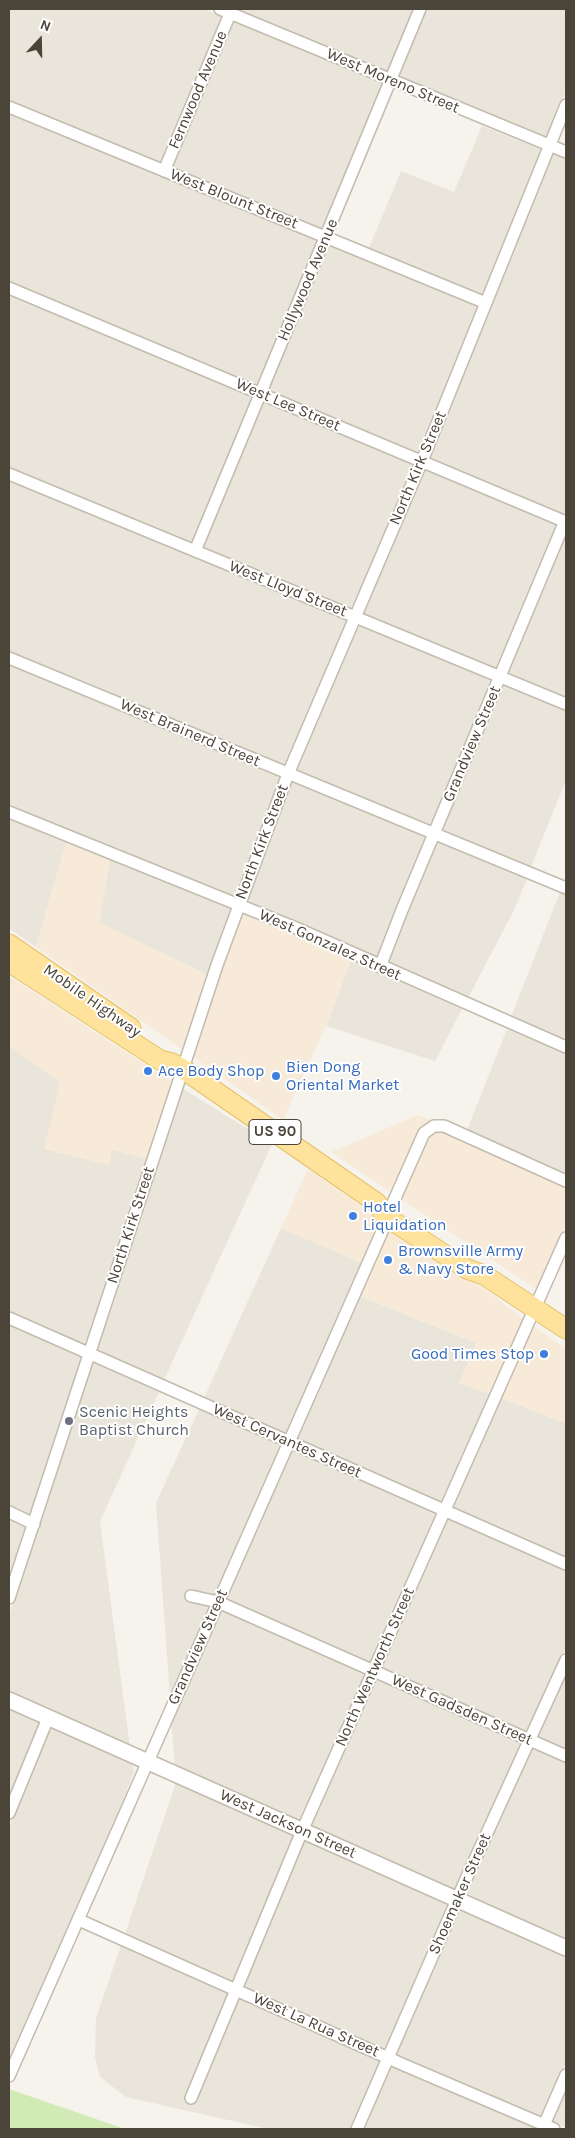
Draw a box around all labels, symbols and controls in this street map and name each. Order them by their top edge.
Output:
north arrow [15,15,65,65]
text: N [38,16,53,35]
street label: Fernwood Avenue [164,28,232,152]
street label: West Moreno Street [324,44,462,118]
street label: West Blount Street [167,165,301,233]
street label: Hollywood Avenue [274,216,342,344]
street label: West Lee Street [233,374,343,436]
street label: North Kirk Street [385,408,451,528]
street label: West Lloyd Street [226,557,350,621]
street label: Grandview Street [439,683,505,805]
street label: West Brainerd Street [117,695,263,771]
street label: North Kirk Street [231,782,293,902]
street label: West Gonzalez Street [256,905,404,985]
street label: Mobile Highway [39,960,145,1042]
place label: Bien Dong Oriental Market [286,1057,399,1095]
place label: Ace Body Shop [158,1061,264,1081]
marker: Ace Body Shop [142,1065,154,1077]
marker: Bien Dong Oriental Market [270,1070,282,1082]
road number: US 90 [249,1120,301,1144]
street label: North Kirk Street [103,1164,159,1286]
place label: Hotel Liquidation [363,1197,447,1235]
marker: Hotel Liquidation [347,1210,359,1222]
place label: Brownsville Army & Navy Store [398,1241,523,1279]
marker: Brownsville Army & Navy Store [382,1254,394,1266]
place label: Good Times Stop [411,1344,534,1364]
marker: Good Times Stop [538,1348,550,1360]
street label: West Cervantes Street [210,1400,364,1482]
place label: Scenic Heights Baptist Church [79,1402,189,1440]
marker: Scenic Heights Baptist Church [63,1415,75,1427]
street label: North Wentworth Street [331,1584,419,1750]
street label: Grandview Street [164,1586,232,1708]
street label: West Gadsden Street [389,1670,535,1750]
street label: West Jackson Street [217,1785,359,1863]
street label: Shoemaker Street [425,1830,495,1958]
street label: West La Rua Street [250,1989,382,2061]

